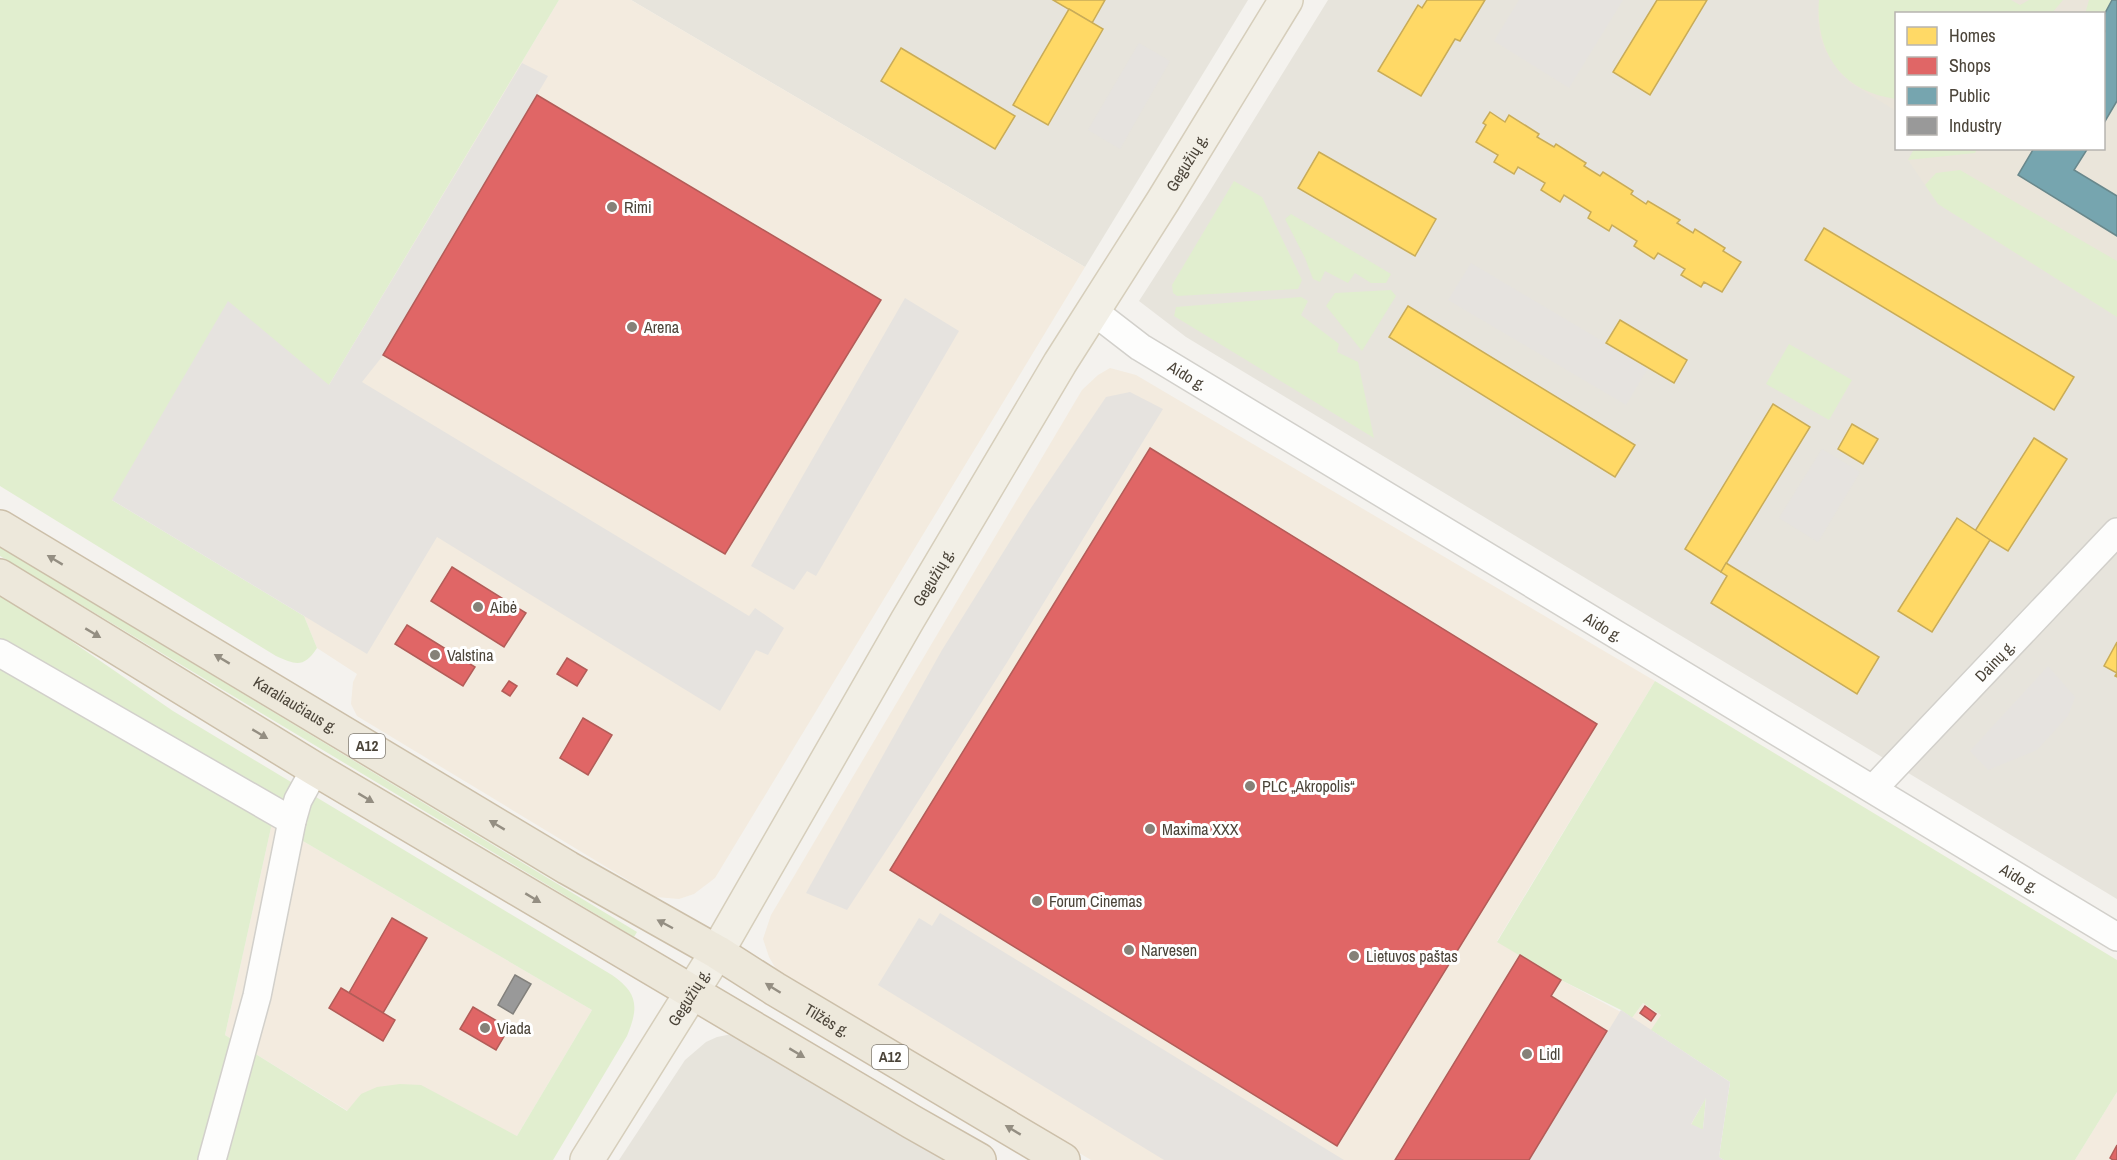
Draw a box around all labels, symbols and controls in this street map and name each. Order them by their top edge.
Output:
legend [1895,12,2105,150]
text: Homes [1949,23,1996,48]
text: Shops [1949,53,1991,78]
text: Public [1949,83,1990,108]
text: Industry [1949,113,2002,138]
street label: Gegužių g. [1160,129,1213,196]
place label: Rimi [624,196,652,218]
marker: Rimi [605,200,619,214]
place label: Arena [643,316,680,338]
marker: Arena [625,320,639,334]
street label: Aido g. [1163,355,1211,396]
street label: Gegužių g. [907,544,959,610]
one-way arrow [47,554,63,565]
place label: Aibė [489,596,517,618]
marker: Aibė [471,600,485,614]
street label: Aido g. [1579,606,1627,647]
one-way arrow [85,627,101,638]
street label: Dainų g. [1970,635,2020,686]
place label: Valstina [447,644,494,666]
marker: Valstina [428,648,442,662]
one-way arrow [214,654,230,665]
street label: Karaliaučiaus g. [249,671,342,738]
one-way arrow [252,729,268,740]
road number: A12 [349,734,385,758]
place label: PLC „Akropolis“ [1262,775,1355,797]
marker: PLC „Akropolis“ [1243,779,1257,793]
one-way arrow [358,793,374,804]
place label: Maxima XXX [1162,818,1239,840]
one-way arrow [488,820,505,830]
marker: Maxima XXX [1143,822,1157,836]
street label: Aido g. [1995,857,2043,898]
place label: Forum Cinemas [1049,890,1142,912]
one-way arrow [525,893,542,903]
marker: Forum Cinemas [1030,894,1044,908]
one-way arrow [657,919,674,929]
place label: Narvesen [1141,939,1197,961]
marker: Narvesen [1122,943,1136,957]
place label: Lietuvos paštas [1366,945,1458,967]
marker: Lietuvos paštas [1347,949,1361,963]
street label: Gegužių g. [662,964,715,1030]
one-way arrow [765,982,781,993]
street label: Tilžės g. [800,998,854,1042]
place label: Viada [497,1017,532,1039]
marker: Viada [478,1021,492,1035]
place label: Lidl [1539,1043,1560,1065]
road number: A12 [872,1045,908,1069]
one-way arrow [789,1047,805,1058]
marker: Lidl [1520,1047,1534,1061]
one-way arrow [1005,1125,1021,1136]

